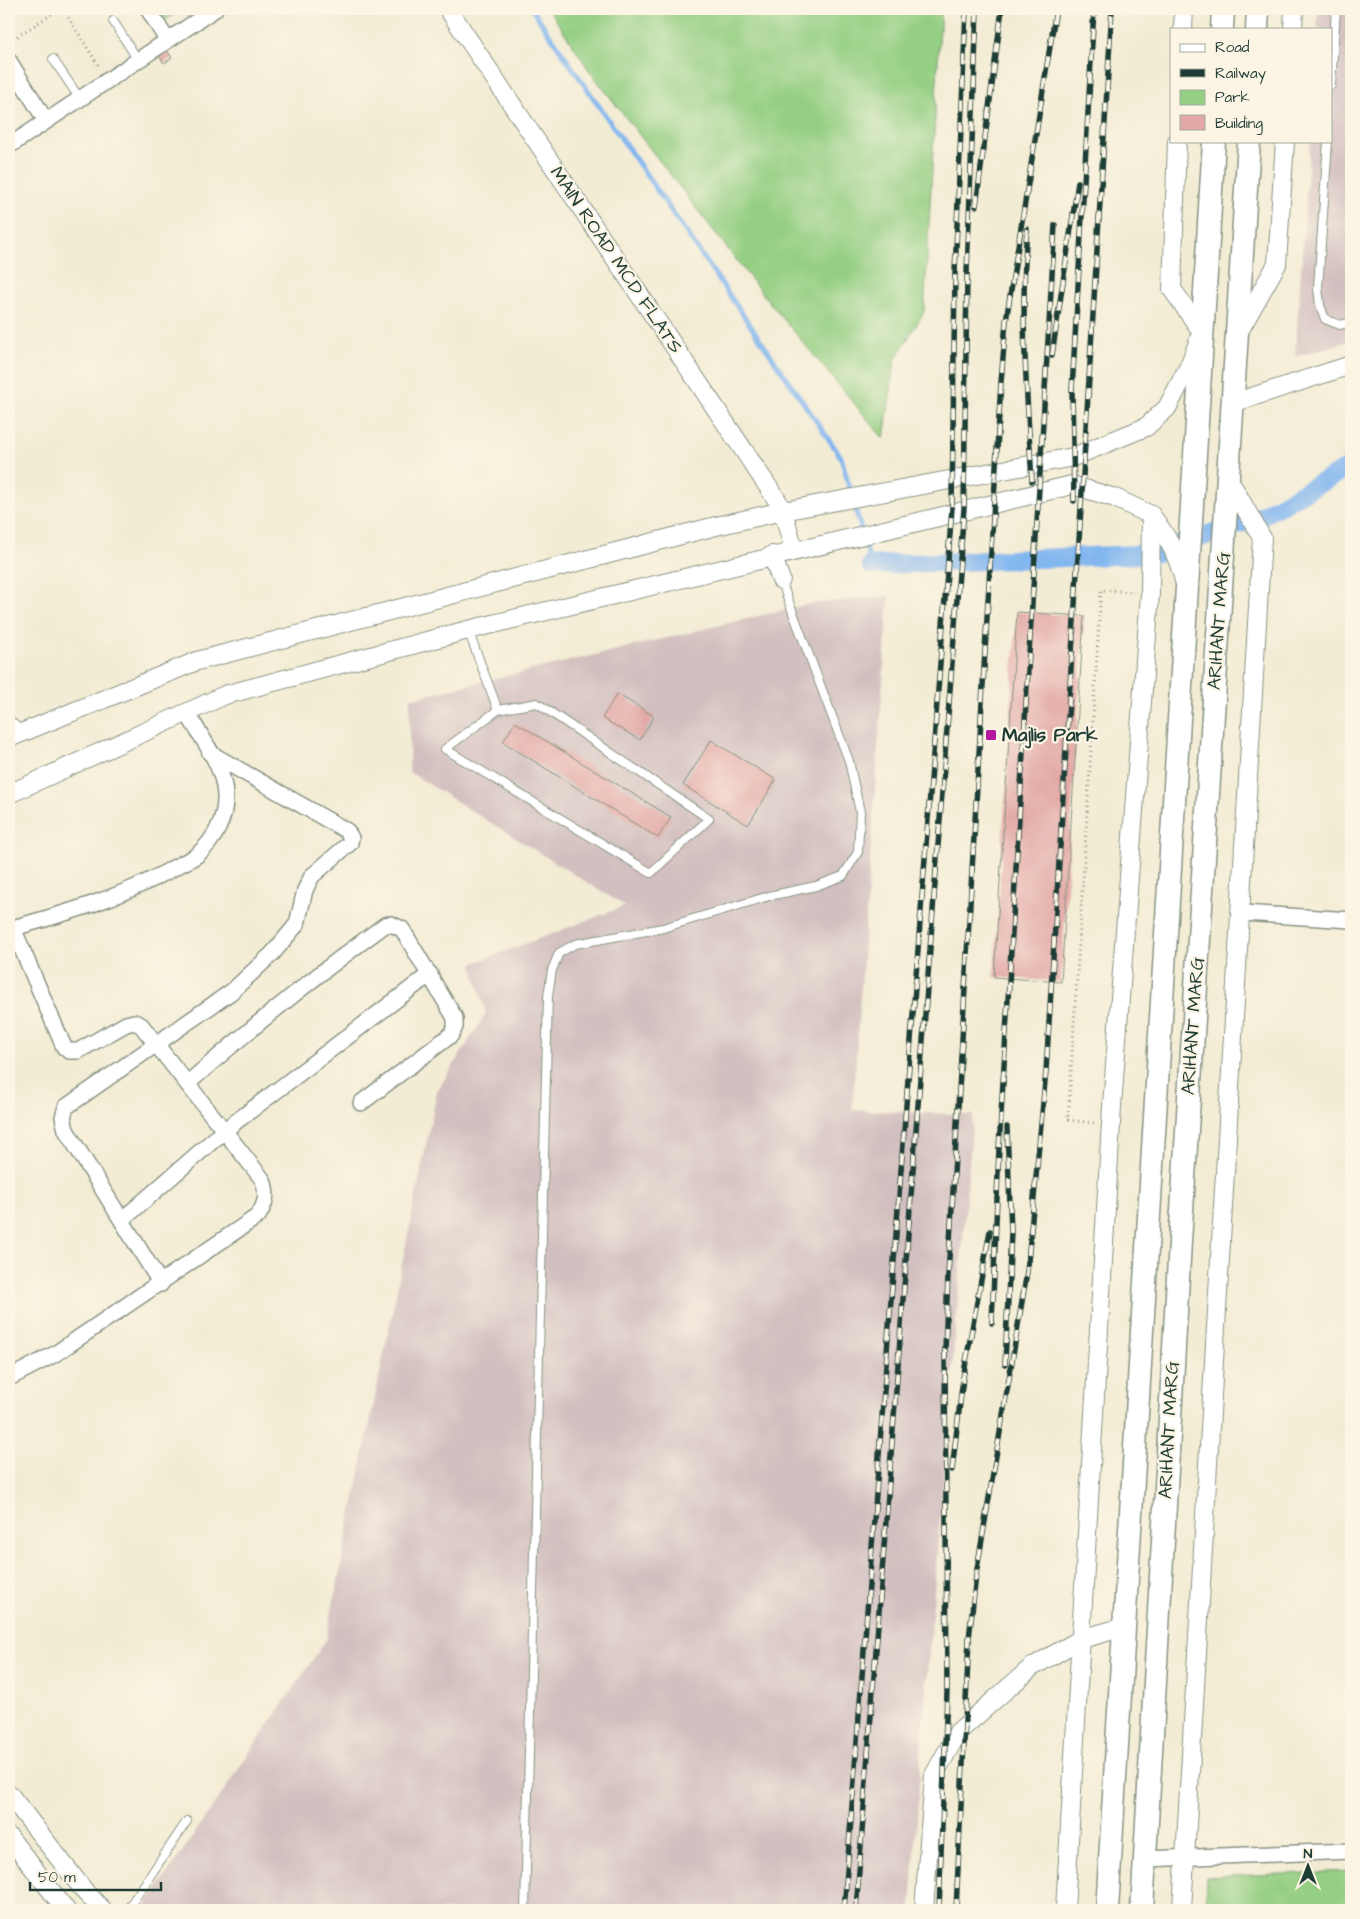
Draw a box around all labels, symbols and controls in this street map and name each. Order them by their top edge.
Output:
legend [1170,28,1332,142]
text: Road [1215,37,1250,58]
text: Railway [1215,63,1266,85]
text: Park [1215,87,1250,108]
text: Building [1215,113,1263,135]
street label: MAIN ROAD MCD FLATS [543,161,689,359]
street label: ARIHANT MARG [1201,551,1237,691]
place label: Majlis Park [1002,722,1098,749]
marker: Majlis Park [984,728,998,742]
street label: ARIHANT MARG [1175,956,1211,1096]
street label: ARIHANT MARG [1152,1360,1186,1500]
north arrow [1282,1842,1332,1892]
text: N [1304,1844,1313,1864]
scale bar [30,1859,161,1891]
text: 50 m [38,1867,76,1888]

